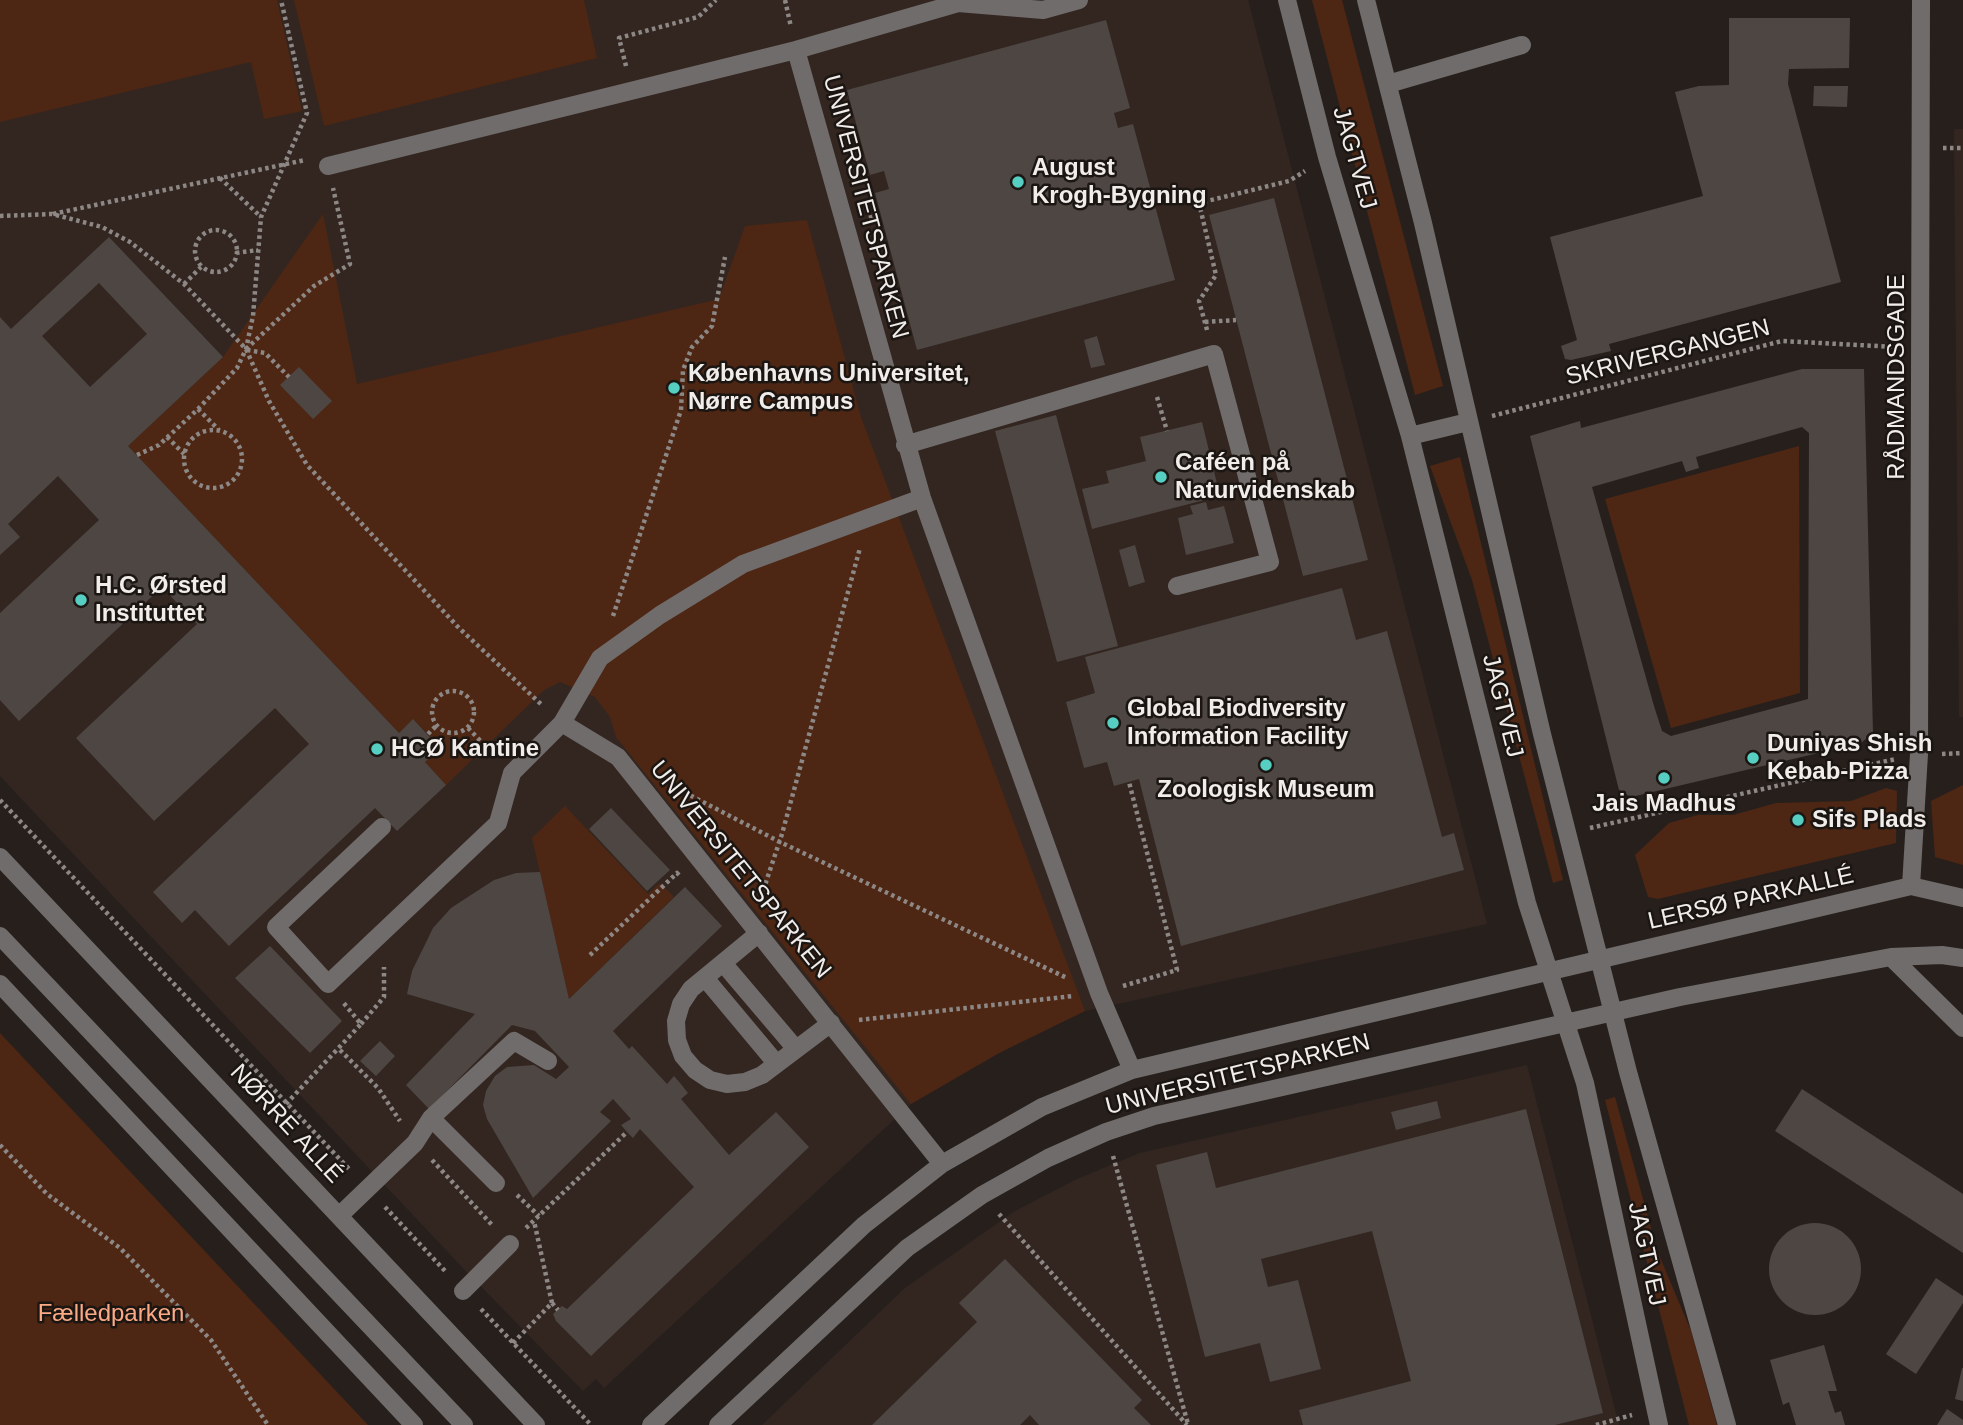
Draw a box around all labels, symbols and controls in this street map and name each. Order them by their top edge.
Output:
street label: UNIVERSITETSPARKEN [816,72,914,342]
street label: JAGTVEJ [1326,103,1382,213]
place label: August Krogh-Bygning [1032,154,1207,210]
marker: August Krogh-Bygning [1010,174,1026,190]
street label: RÅDMANDSGADE [1883,274,1911,480]
street label: SKRIVERGANGEN [1563,314,1773,392]
place label: Københavns Universitet, Nørre Campus [688,360,969,416]
marker: Københavns Universitet, Nørre Campus [666,380,682,396]
place label: Caféen på Naturvidenskab [1175,449,1355,505]
marker: Caféen på Naturvidenskab [1153,469,1169,485]
place label: H.C. Ørsted Instituttet [95,572,227,628]
marker: H.C. Ørsted Instituttet [73,592,89,608]
street label: JAGTVEJ [1475,651,1529,761]
place label: Global Biodiversity Information Facility [1127,695,1348,751]
marker: Global Biodiversity Information Facility [1105,715,1121,731]
place label: Duniyas Shish Kebab-Pizza [1767,730,1932,786]
place label: HCØ Kantine [391,735,539,763]
marker: HCØ Kantine [369,741,385,757]
marker: Duniyas Shish Kebab-Pizza [1745,750,1761,766]
street label: UNIVERSITETSPARKEN [643,755,837,985]
marker: Zoologisk Museum [1258,757,1274,773]
marker: Jais Madhus [1656,770,1672,786]
place label: Zoologisk Museum [1157,776,1375,804]
place label: Jais Madhus [1592,790,1736,818]
place label: Sifs Plads [1812,806,1927,834]
marker: Sifs Plads [1790,812,1806,828]
street label: LERSØ PARKALLÉ [1645,861,1857,937]
street label: UNIVERSITETSPARKEN [1103,1028,1373,1122]
street label: NØRRE ALLÉ [224,1059,348,1189]
street label: JAGTVEJ [1621,1199,1671,1309]
park label: Fælledparken [38,1300,184,1328]

